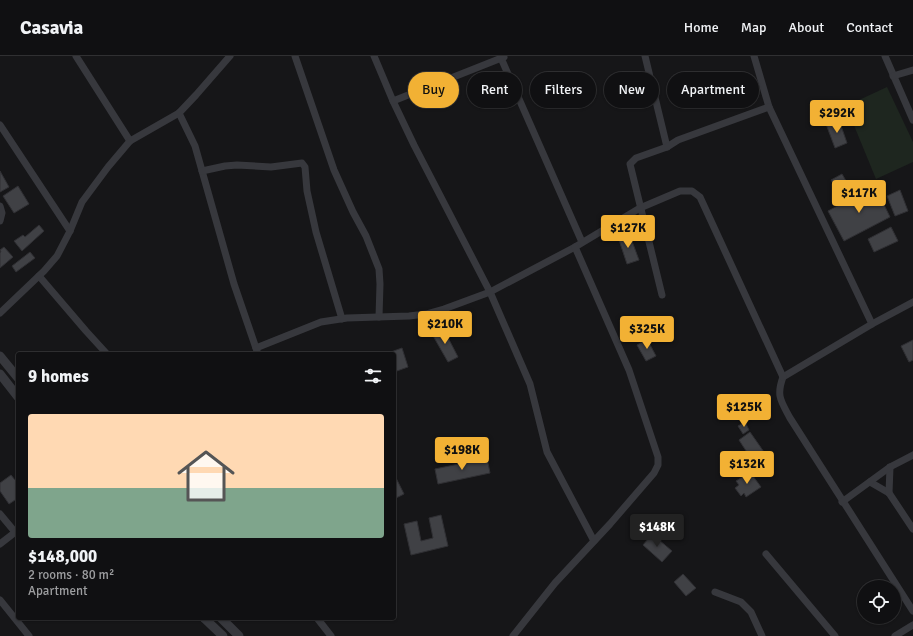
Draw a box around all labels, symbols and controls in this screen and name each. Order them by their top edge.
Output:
text: Casavia [20,16,83,40]
text: Home [684,19,719,36]
text: Map [741,19,766,36]
text: About [788,19,824,36]
text: Contact [846,19,893,36]
chip: Buy [408,72,459,108]
chip: Rent [467,72,522,108]
chip: Filters [530,72,596,108]
chip: New [604,72,659,108]
chip: Apartment [667,72,759,108]
pin: $292K [809,100,865,134]
text: $292K [819,105,855,121]
pin: $117K [831,180,887,214]
text: $117K [841,185,877,201]
pin: $127K [600,215,656,249]
text: $127K [610,220,646,236]
pin: $210K [417,311,473,345]
text: $210K [427,316,463,332]
pin: $325K [619,316,675,350]
text: $325K [629,321,665,337]
icon: filters [362,365,384,387]
text: 9 homes [28,366,89,387]
pin: $125K [716,394,772,428]
text: $125K [726,399,762,415]
pin: $198K [434,437,490,471]
icon: home [170,440,242,512]
text: $198K [444,442,480,458]
pin: $132K [719,451,775,485]
text: $132K [729,456,765,472]
pin: $148K [629,514,685,548]
text: $148K [639,519,675,535]
text: $148,000 [28,546,97,567]
text: 2 rooms · 80 m² [28,567,114,583]
map controls [857,580,901,624]
button: locate [857,580,901,624]
text: Apartment [28,583,88,599]

